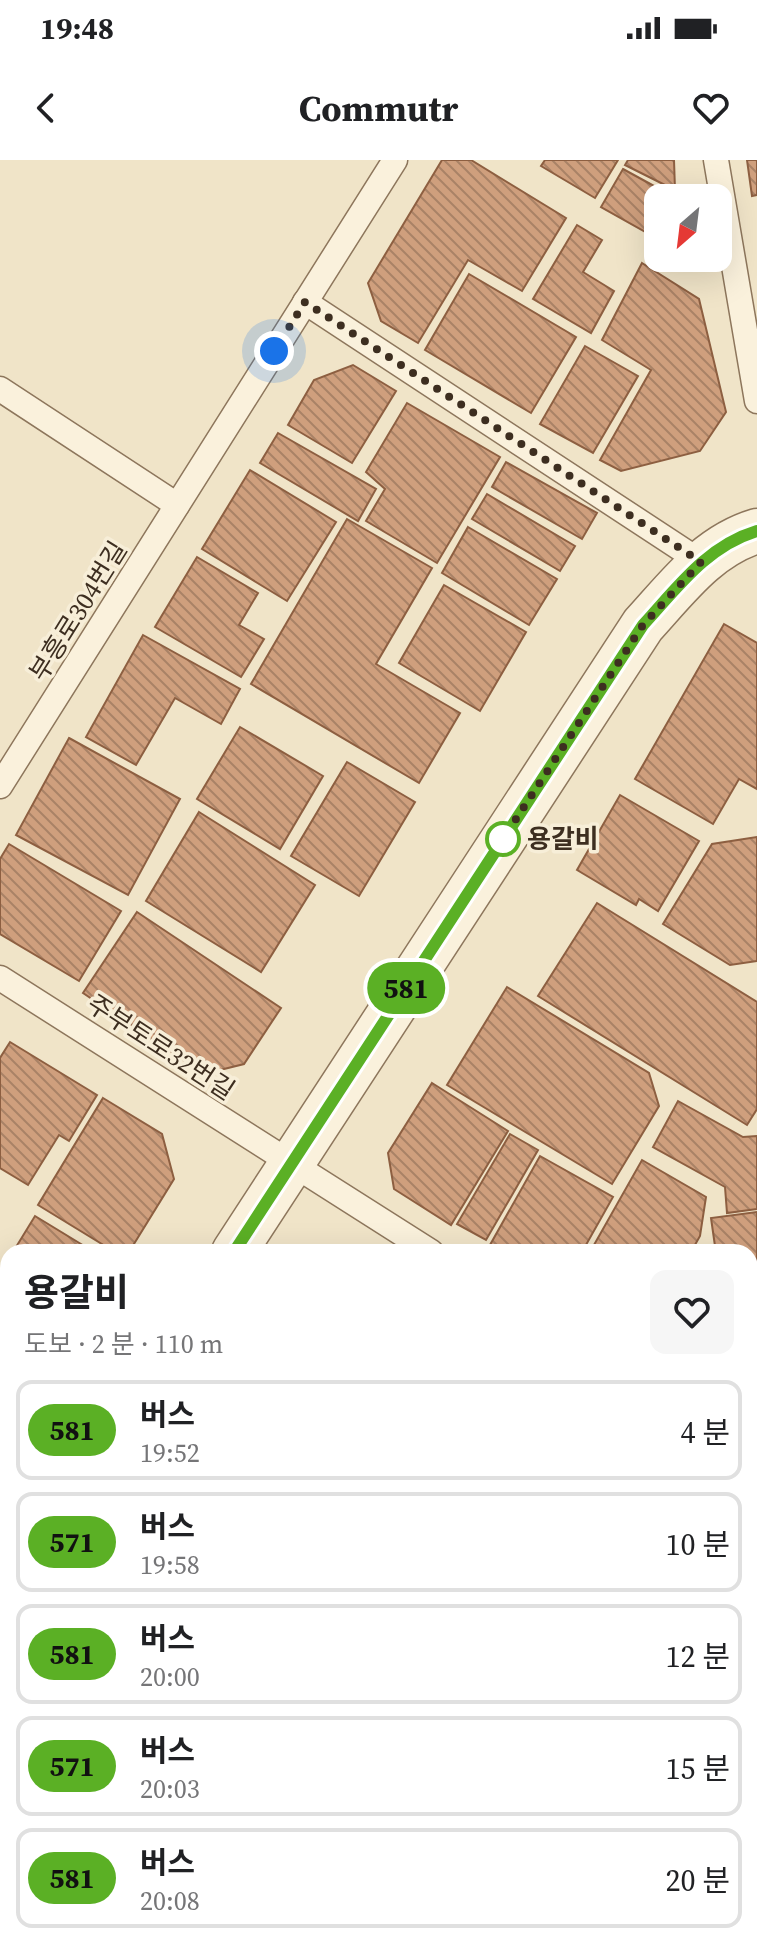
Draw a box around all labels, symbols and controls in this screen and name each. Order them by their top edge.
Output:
text: 19:48 [40,8,114,49]
text: Commutr [299,84,458,133]
icon: back [24,86,68,130]
icon: heart [689,86,733,130]
north arrow [644,184,732,272]
map controls [644,184,732,272]
your location [254,331,294,371]
street label: 부흥로304번길 [21,534,135,688]
place label: 용갈비 [527,821,599,857]
marker: 용갈비 [486,822,520,856]
line badge: 581 [360,962,452,1014]
text: 581 [383,969,429,1007]
street label: 주부토로32번길 [80,986,242,1108]
text: 용갈비 [24,1267,129,1319]
button: heart [650,1270,734,1354]
text: 도보 · 2 분 · 110 m [24,1326,223,1362]
text: 버스 [140,1394,195,1435]
text: 581 [49,1411,95,1449]
text: 4 분 [680,1412,730,1453]
text: 19:52 [140,1435,200,1471]
text: 버스 [140,1506,195,1547]
text: 571 [49,1523,95,1561]
text: 10 분 [665,1524,730,1565]
text: 19:58 [140,1547,200,1583]
text: 버스 [140,1618,195,1659]
text: 581 [49,1635,95,1673]
text: 12 분 [665,1636,730,1677]
text: 20:00 [140,1659,200,1695]
text: 버스 [140,1730,195,1771]
text: 571 [49,1747,95,1785]
text: 15 분 [665,1748,730,1789]
text: 20:03 [140,1771,200,1807]
text: 버스 [140,1842,195,1883]
text: 581 [49,1859,95,1897]
text: 20 분 [665,1860,730,1901]
text: 20:08 [140,1883,200,1919]

